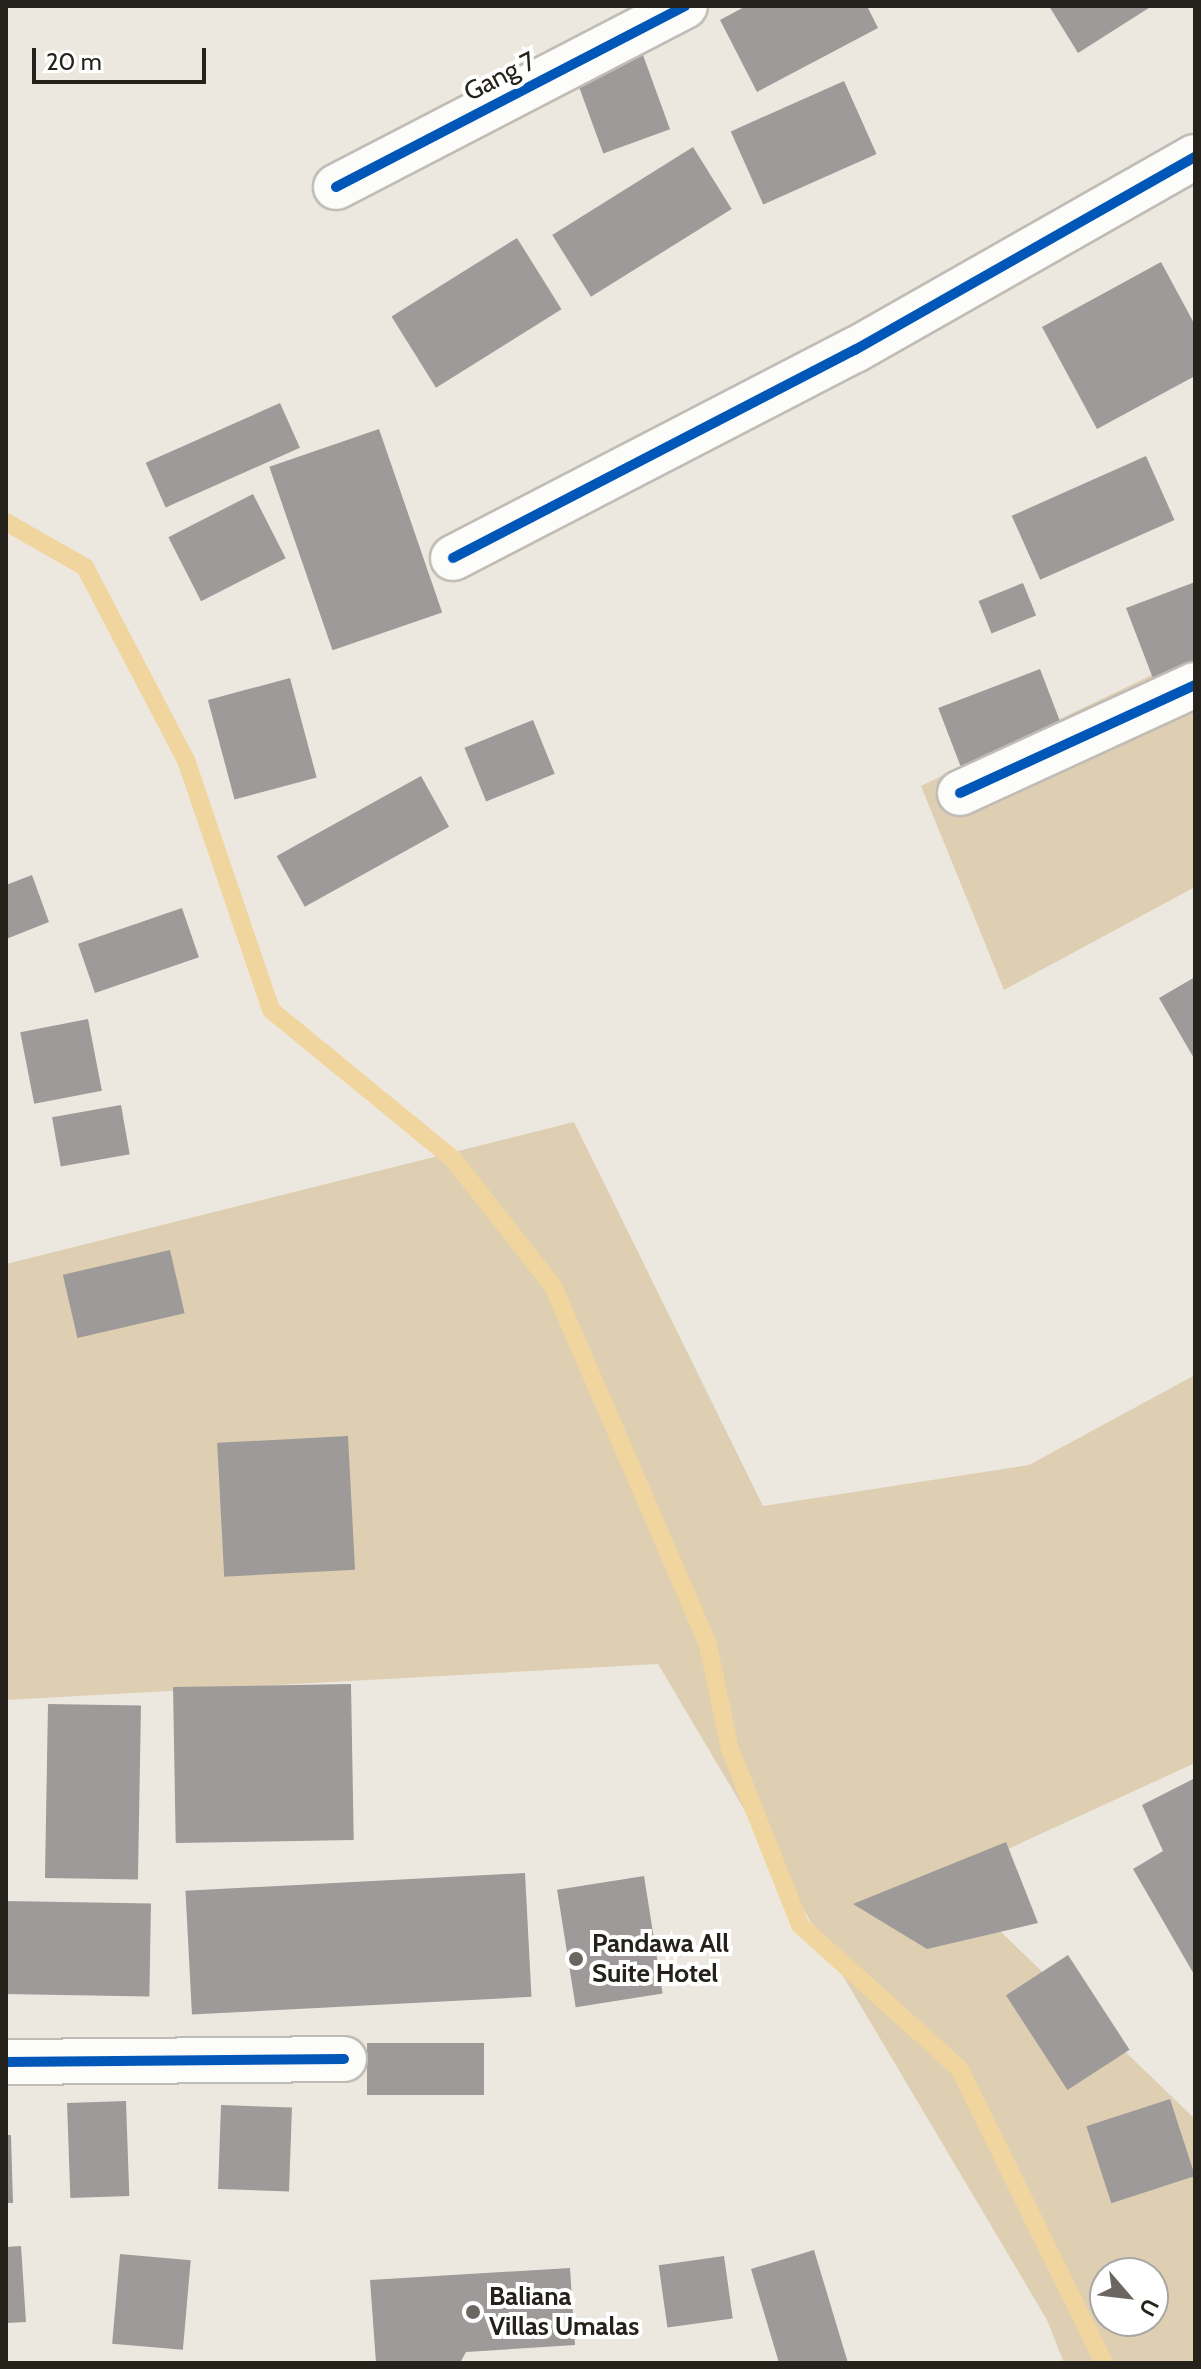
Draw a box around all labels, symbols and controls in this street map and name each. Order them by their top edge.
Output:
scale bar [36,32,210,82]
street label: Gang 7 [459,46,541,108]
text: 20 m [46,47,102,76]
place label: Pandawa All Suite Hotel [592,1928,729,1990]
marker: Pandawa All Suite Hotel [567,1950,585,1968]
north arrow [1089,2257,1169,2337]
place label: Baliana Villas Umalas [489,2281,639,2342]
text: U [1133,2294,1164,2321]
marker: Baliana Villas Umalas [464,2303,482,2321]

